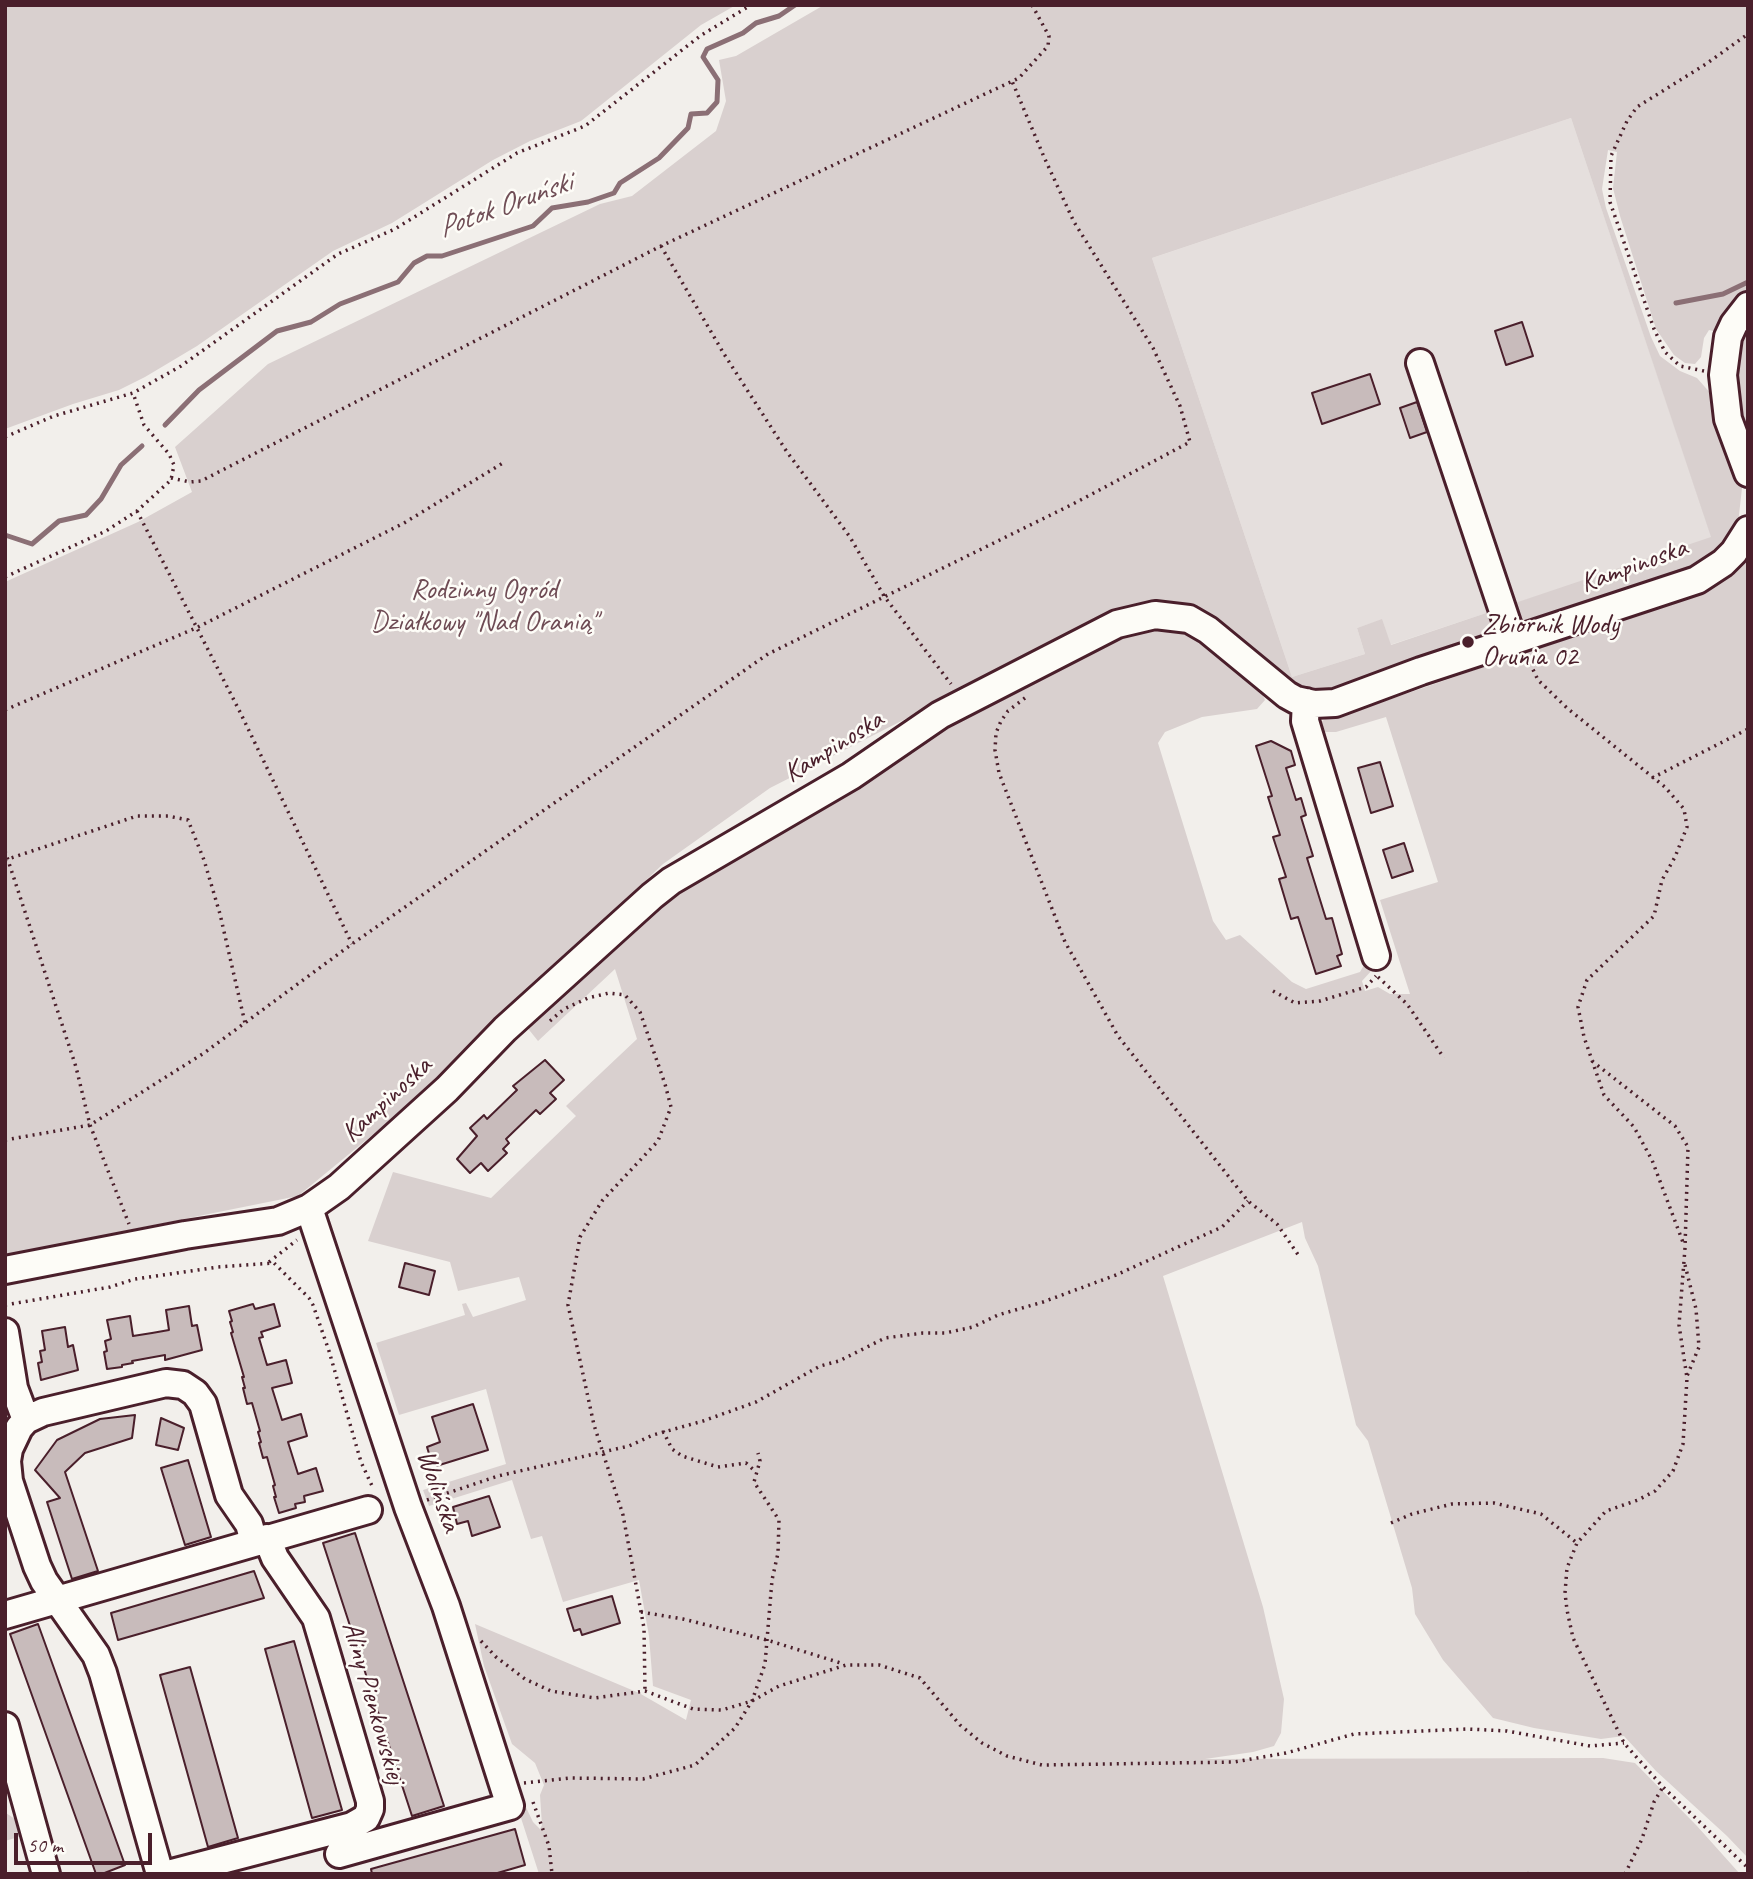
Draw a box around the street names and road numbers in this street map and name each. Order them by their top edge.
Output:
street label: Kampinoska [1576,531,1692,601]
street label: Kampinoska [778,703,890,791]
street label: Kampinoska [335,1050,439,1150]
street label: Wolińska [408,1446,468,1536]
street label: Aliny Pienkowskiej [334,1618,412,1788]

